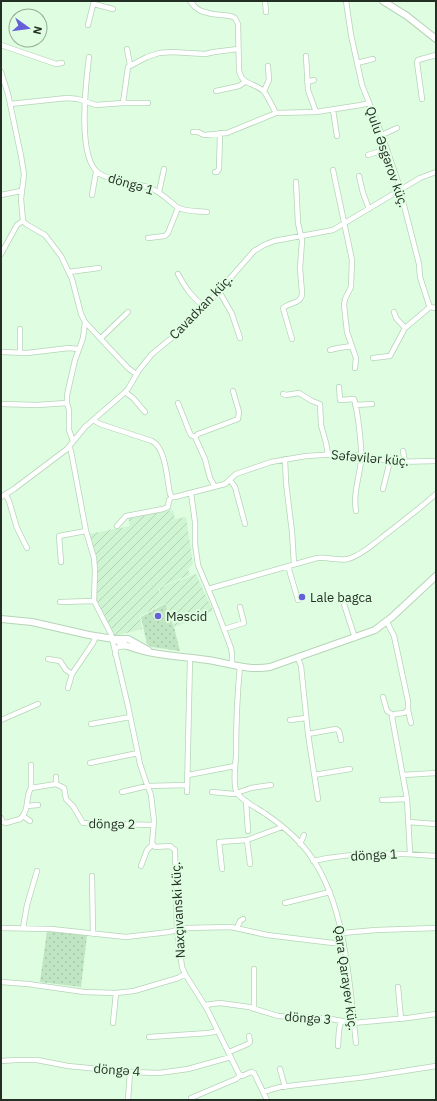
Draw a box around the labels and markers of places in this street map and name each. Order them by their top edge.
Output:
place label: Lale bagca [310,589,372,606]
marker: Lale bagca [297,592,307,602]
place label: Məscid [166,608,207,625]
marker: Məscid [153,611,163,621]

